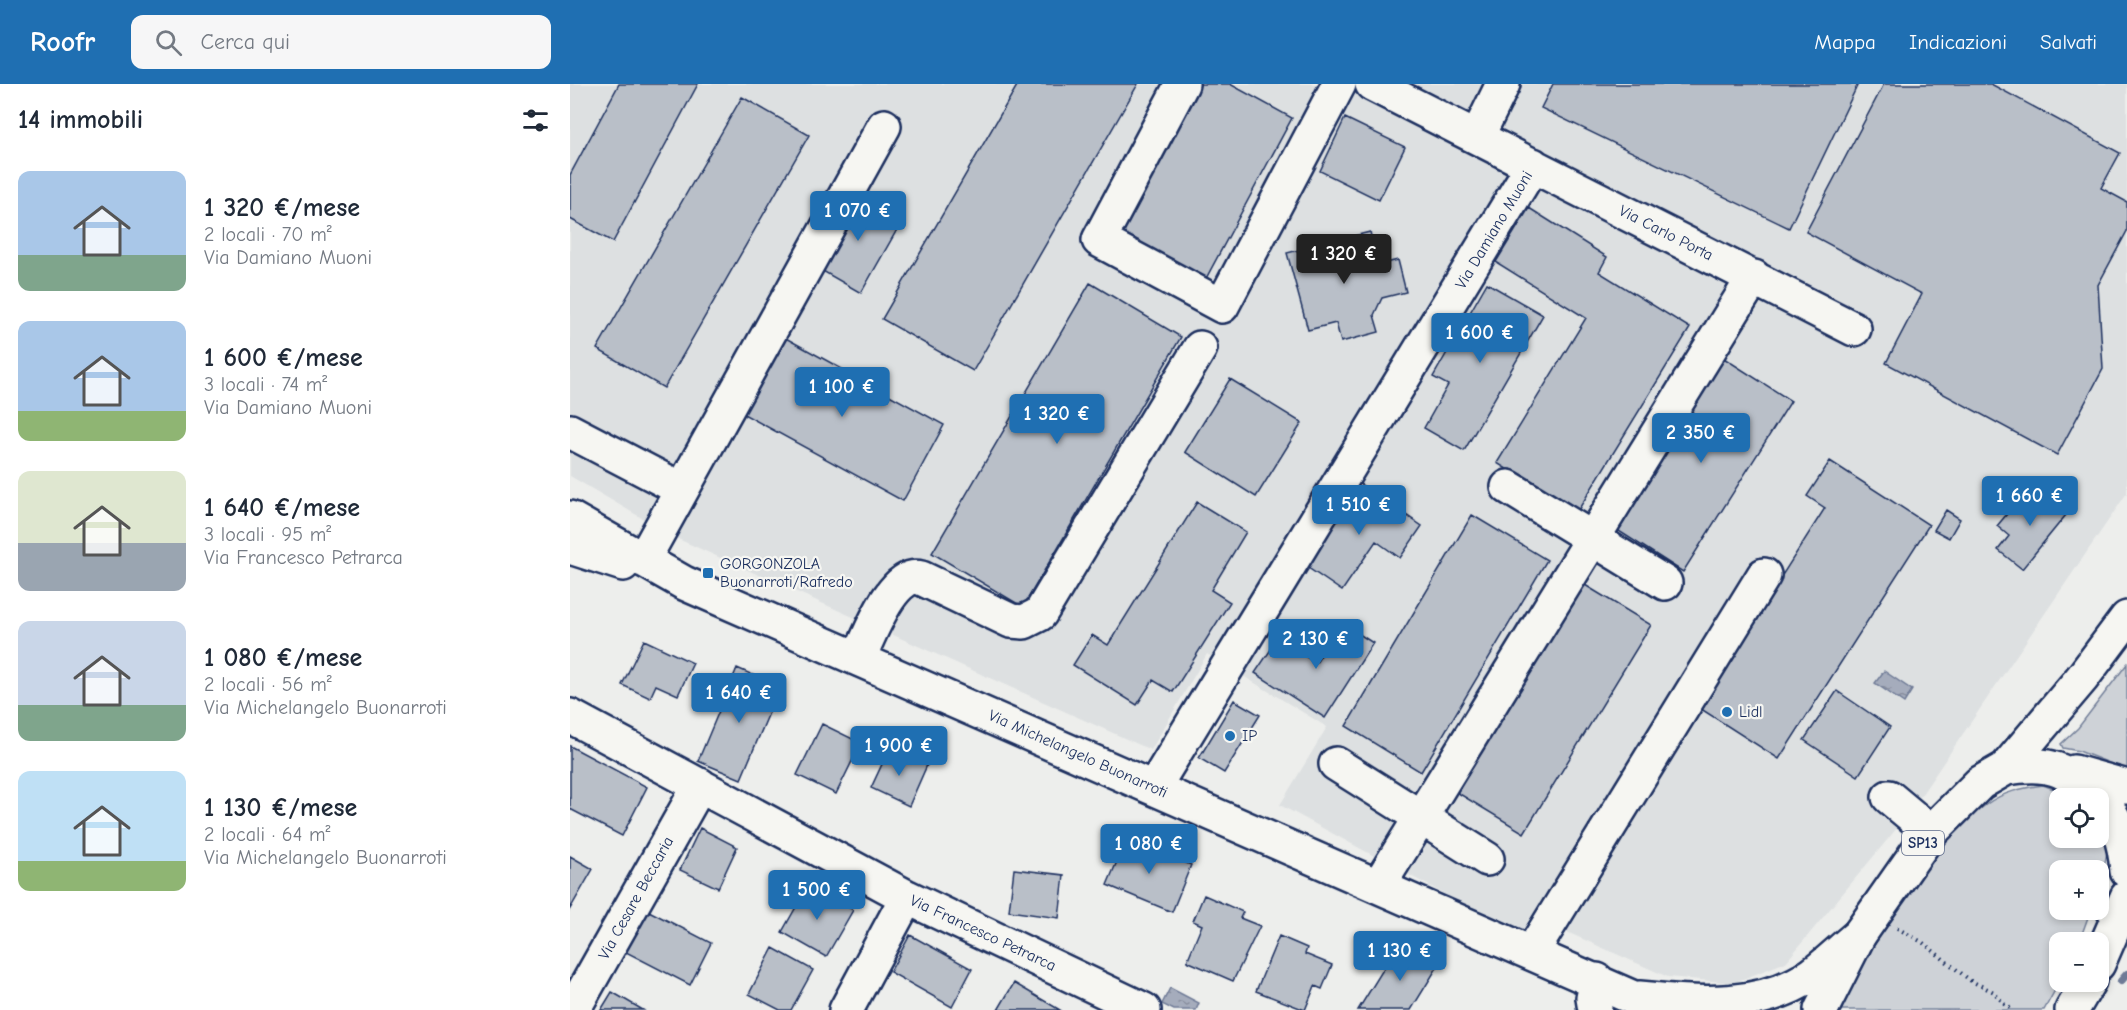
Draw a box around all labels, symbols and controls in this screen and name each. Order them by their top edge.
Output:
search box [131,15,551,69]
text: Roofr [30,26,95,58]
icon: search [152,26,185,59]
text: Cerca qui [200,29,290,55]
text: Mappa [1814,30,1876,54]
text: Indicazioni [1909,30,2007,54]
text: Salvati [2040,30,2097,54]
icon: filters [519,104,552,137]
text: 14 immobili [18,105,143,135]
street label: Via Damiano Muoni [1452,168,1536,292]
pin: 1 070 € [803,191,913,242]
text: 1 320 €/mese [204,193,360,223]
icon: home [66,195,138,267]
text: 1 070 € [824,199,892,222]
street label: Via Carlo Porta [1616,202,1716,264]
text: 2 locali · 70 m² [204,223,332,246]
pin: 1 320 € [1289,234,1399,285]
text: 1 320 € [1310,242,1378,265]
text: Via Damiano Muoni [204,246,372,269]
pin: 1 600 € [1425,313,1535,364]
text: 1 600 € [1445,321,1515,344]
text: 1 600 €/mese [204,343,363,373]
icon: home [66,345,138,417]
pin: 1 100 € [787,367,897,418]
text: 3 locali · 74 m² [204,373,327,396]
text: 1 100 € [809,375,875,398]
pin: 1 320 € [1002,394,1112,445]
text: Via Damiano Muoni [204,396,372,419]
text: 1 320 € [1023,402,1091,425]
pin: 2 350 € [1646,413,1756,464]
text: 2 350 € [1666,421,1736,444]
pin: 1 660 € [1975,476,2085,527]
text: 1 660 € [1996,484,2064,507]
pin: 1 510 € [1304,485,1414,536]
text: 1 640 €/mese [204,493,360,523]
text: 1 510 € [1326,493,1392,516]
icon: home [66,495,138,567]
text: 3 locali · 95 m² [204,523,331,546]
text: Via Francesco Petrarca [204,546,403,569]
place label: GORGONZOLA Buonarroti/Rafredo [720,555,853,591]
marker: GORGONZOLA Buonarroti/Rafredo [701,566,715,580]
pin: 2 130 € [1261,619,1371,670]
text: 2 130 € [1282,627,1350,650]
text: 1 080 €/mese [204,643,362,673]
icon: home [66,645,138,717]
text: 2 locali · 56 m² [204,673,332,696]
pin: 1 640 € [684,673,794,724]
text: 1 640 € [705,681,773,704]
text: Via Michelangelo Buonarroti [204,696,447,719]
place label: Lidl [1739,703,1763,721]
marker: Lidl [1720,705,1734,719]
street label: Via Michelangelo Buonarroti [986,706,1170,802]
pin: 1 900 € [844,726,954,777]
place label: IP [1242,727,1257,745]
marker: IP [1223,729,1237,743]
text: 1 900 € [864,734,934,757]
map controls [2049,788,2109,992]
button: locate [2049,788,2109,848]
text: 1 130 €/mese [204,793,357,823]
icon: home [66,795,138,867]
text: 2 locali · 64 m² [204,823,331,846]
pin: 1 080 € [1094,824,1204,875]
road number: SP13 [1902,831,1944,855]
text: 1 080 € [1115,832,1184,855]
street label: Via Cesare Beccaria [595,833,677,963]
text: Via Michelangelo Buonarroti [204,846,447,869]
button: + [2049,860,2109,920]
pin: 1 500 € [762,870,872,921]
text: 1 500 € [782,878,852,901]
street label: Via Francesco Petrarca [907,891,1059,975]
pin: 1 130 € [1345,931,1455,982]
button: − [2049,932,2109,992]
text: 1 130 € [1367,939,1433,962]

